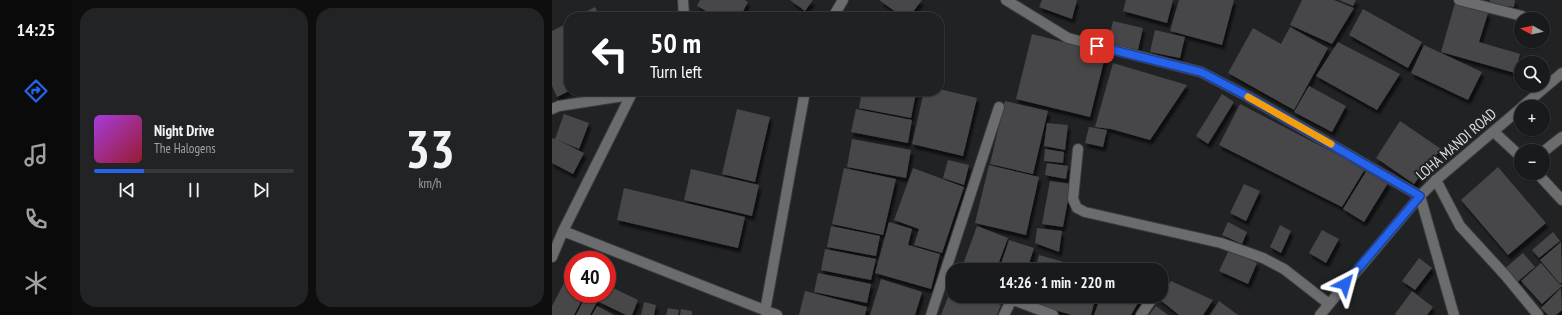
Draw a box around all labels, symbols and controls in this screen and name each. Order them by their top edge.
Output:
north arrow [1514,12,1550,48]
map controls [1514,12,1550,180]
text: 14:25 [17,18,55,41]
text: 50 m [650,24,701,61]
icon: left [584,28,636,80]
pin [1080,29,1114,63]
icon: arrive [1086,35,1108,57]
button: search [1514,56,1550,92]
text: Turn left [650,60,702,83]
icon: directions [22,77,50,105]
button: + [1514,100,1550,136]
street label: LOHA MANDI ROAD [1412,104,1500,184]
text: 33 [405,115,455,182]
text: Night Drive [154,121,214,140]
text: The Halogens [154,140,216,157]
icon: music [22,141,50,169]
button: − [1514,144,1550,180]
text: km/h [418,175,442,192]
icon: previous [116,179,138,201]
icon: pause [183,179,205,201]
icon: next [250,179,272,201]
icon: phone [22,205,50,233]
speed limit sign: 40 [564,251,616,303]
position arrow [1324,263,1366,305]
icon: climate [22,269,50,297]
text: 14:26 · 1 min · 220 m [999,273,1115,292]

